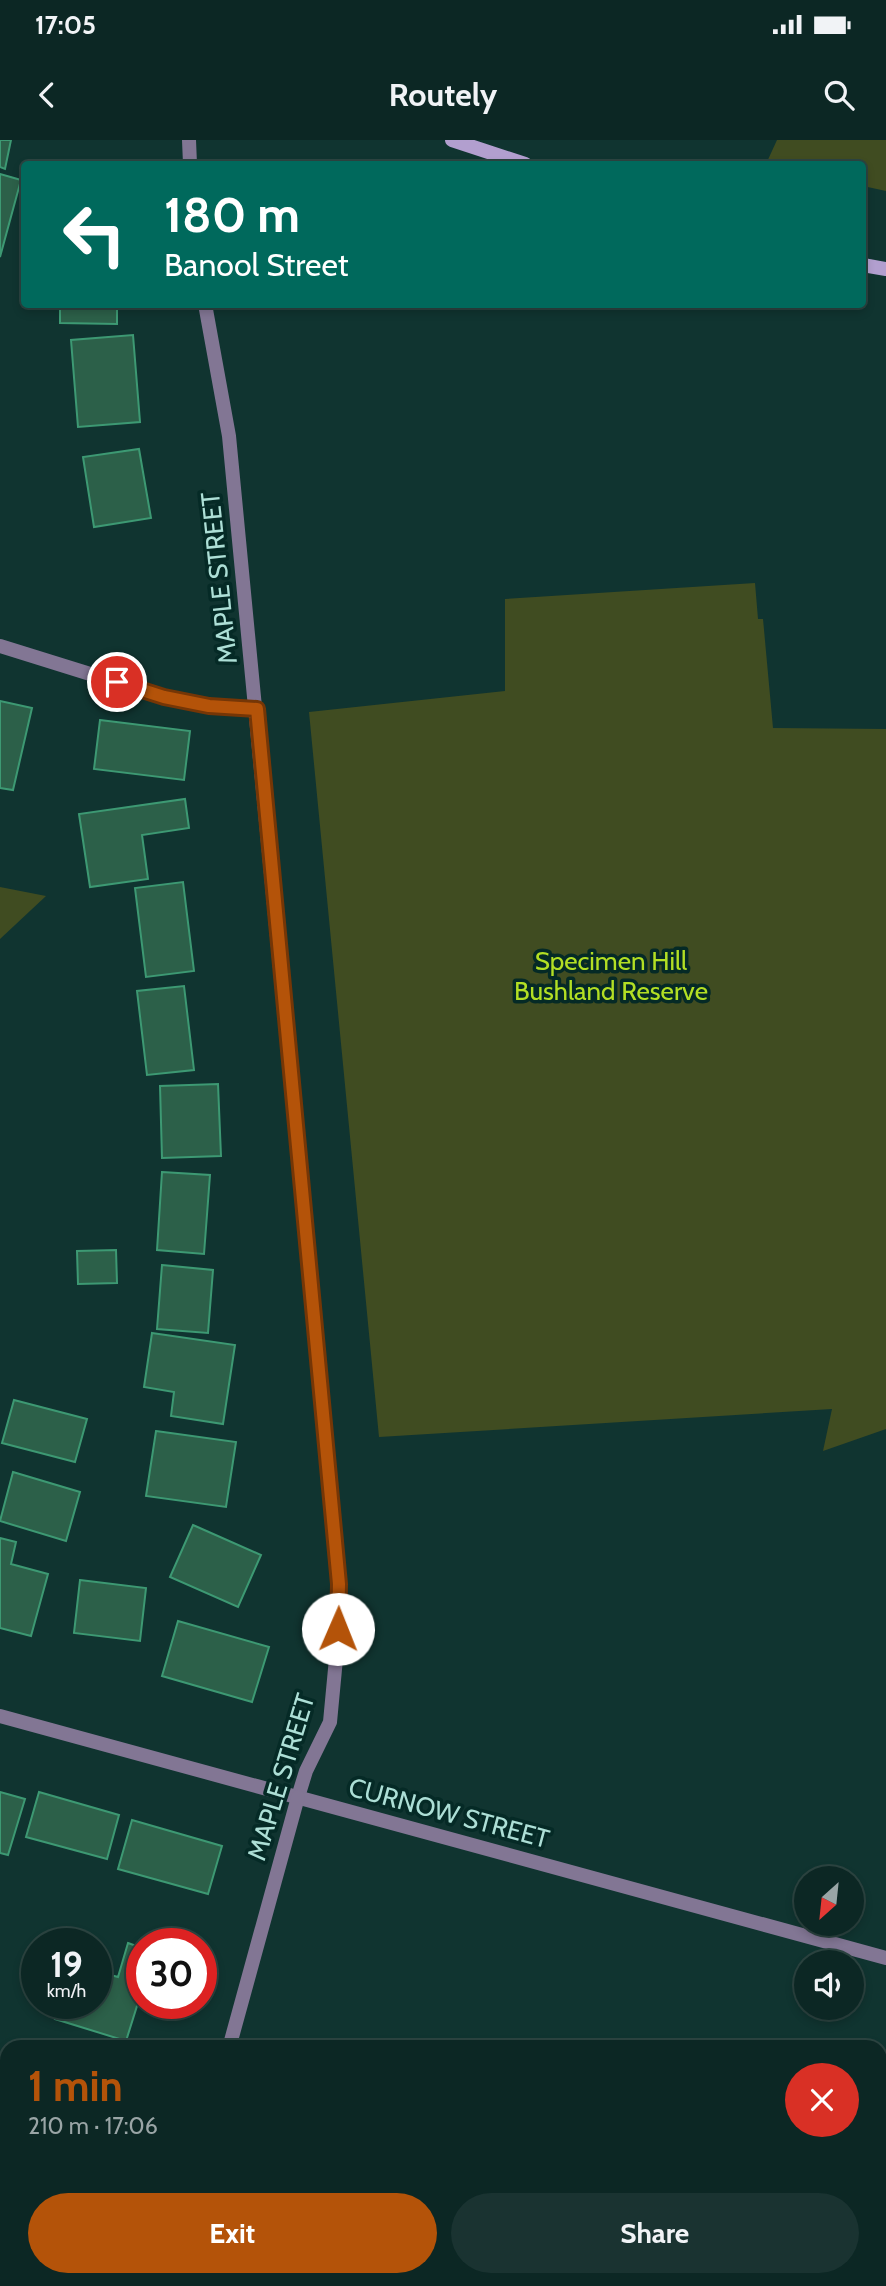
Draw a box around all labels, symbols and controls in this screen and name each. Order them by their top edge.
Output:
text: 17:05 [35,9,96,41]
text: Routely [389,75,497,114]
icon: back [28,76,66,114]
icon: search [820,76,858,114]
text: 180 m [164,185,300,244]
icon: left [49,189,140,280]
text: Banool Street [164,245,349,284]
street label: MAPLE STREET [194,490,244,666]
pin [87,652,147,712]
icon: arrive [98,663,136,701]
park label: Specimen Hill Bushland Reserve [514,945,708,1007]
position arrow [301,1592,375,1666]
street label: MAPLE STREET [240,1690,322,1864]
street label: CURNOW STREET [345,1771,553,1855]
north arrow [794,1866,864,1936]
map controls [794,1866,864,2020]
speed limit sign: 30 [126,1928,217,2019]
text: 19 [50,1943,83,1986]
button: sound [794,1950,864,2020]
text: km/h [47,1980,86,2002]
text: 1 min [28,2060,123,2112]
button: close [785,2063,859,2137]
text: 210 m · 17:06 [28,2112,158,2140]
button: Exit [28,2193,437,2273]
button: Share [451,2193,859,2273]

